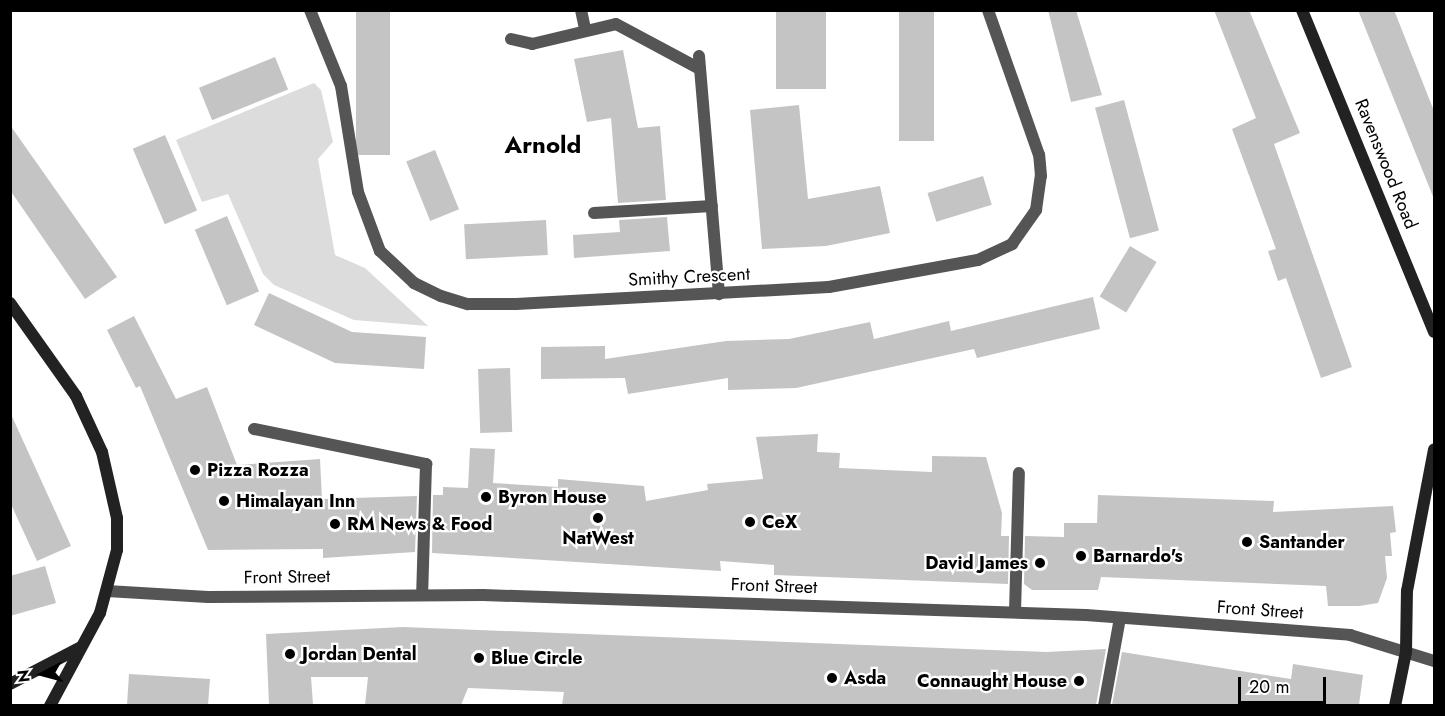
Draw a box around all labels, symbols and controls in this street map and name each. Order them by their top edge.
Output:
street label: Ravenswood Road [1350,96,1422,232]
district label: Arnold [505,131,581,159]
street label: Smithy Crescent [628,263,750,291]
place label: Pizza Rozza [207,459,309,481]
marker: Pizza Rozza [188,463,202,477]
place label: Byron House [498,486,606,508]
place label: Himalayan Inn [236,490,355,512]
marker: Byron House [479,490,493,504]
marker: Himalayan Inn [217,494,231,508]
marker: NatWest [591,511,605,525]
place label: CeX [762,511,797,533]
place label: RM News & Food [347,513,492,535]
marker: CeX [743,515,757,529]
marker: RM News & Food [328,517,342,531]
place label: NatWest [562,527,634,549]
place label: Santander [1259,531,1345,553]
marker: Santander [1240,535,1254,549]
place label: Barnardo's [1093,545,1183,567]
marker: Barnardo's [1074,549,1088,563]
place label: David James [925,552,1028,574]
marker: David James [1033,556,1047,570]
street label: Front Street [244,565,330,589]
street label: Front Street [730,574,818,598]
street label: Front Street [1216,596,1304,624]
place label: Jordan Dental [302,643,417,665]
north arrow [12,644,72,704]
marker: Jordan Dental [283,647,297,661]
place label: Blue Circle [491,647,583,669]
marker: Blue Circle [472,651,486,665]
scale bar [1241,665,1330,703]
place label: Asda [844,667,886,689]
text: N [11,668,36,683]
place label: Connaught House [917,670,1067,692]
marker: Asda [825,671,839,685]
marker: Connaught House [1072,674,1086,688]
text: 20 m [1249,674,1289,700]

